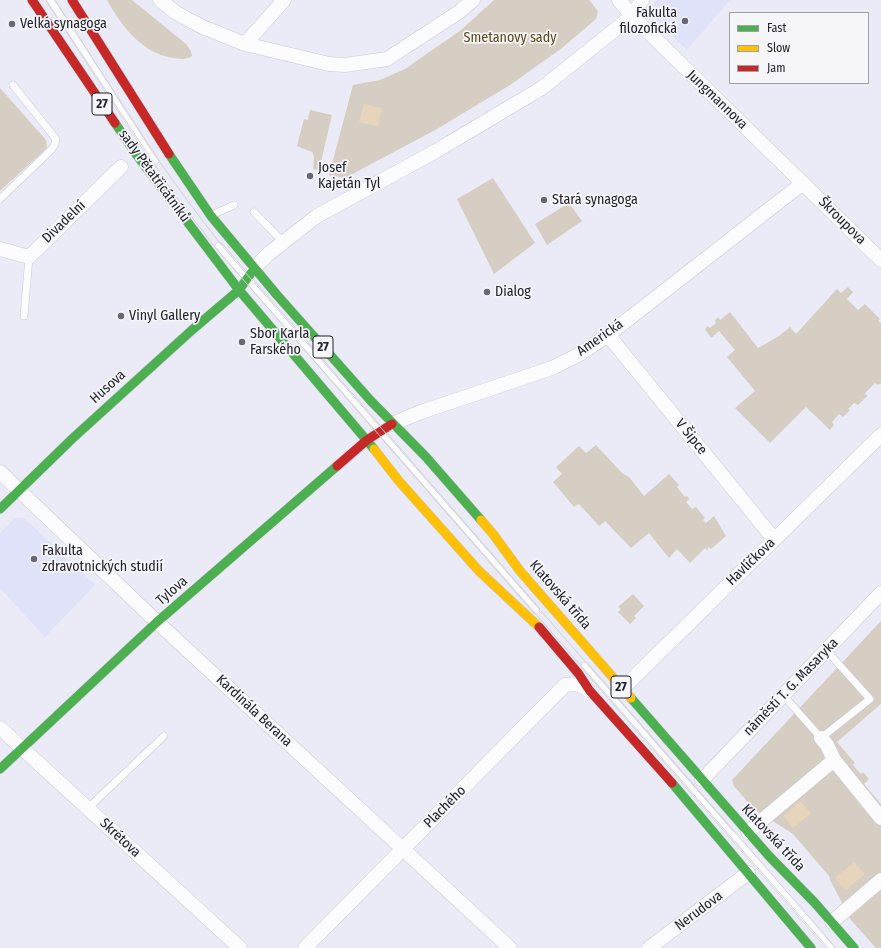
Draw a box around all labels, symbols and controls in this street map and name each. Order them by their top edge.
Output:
place label: Fakulta filozofická [620,5,677,38]
legend [729,12,869,84]
place label: Velká synagoga [20,16,107,32]
marker: Fakulta filozofická [680,16,690,26]
marker: Velká synagoga [7,19,17,29]
text: Fast [767,21,786,35]
park label: Smetanovy sady [464,30,556,46]
text: Slow [767,41,790,55]
text: Jam [767,61,785,75]
street label: Jungmannova [683,67,751,133]
road number: 27 [92,93,112,115]
street label: sady Pětatřicátníků [115,127,193,225]
place label: Josef Kajetán Tyl [318,160,380,192]
marker: Josef Kajetán Tyl [305,171,315,181]
place label: Stará synagoga [552,192,638,208]
street label: Škroupova [815,194,869,248]
marker: Stará synagoga [539,195,549,205]
street label: Divadelní [39,197,89,247]
place label: Dialog [495,284,531,300]
marker: Dialog [482,287,492,297]
place label: Vinyl Gallery [129,308,200,324]
marker: Vinyl Gallery [116,311,126,321]
street label: Americká [574,316,626,360]
place label: Sbor Karla Farského [250,326,309,358]
road number: 27 [313,336,333,358]
marker: Sbor Karla Farského [237,337,247,347]
street label: Husova [87,367,129,407]
street label: V Šipce [672,416,710,458]
street label: Havlíčkova [723,535,779,589]
place label: Fakulta zdravotnických studií [42,543,163,576]
marker: Fakulta zdravotnických studií [29,554,39,564]
street label: Klatovská třída [526,557,594,633]
street label: Tylova [153,573,191,609]
street label: náměstí T. G. Masaryka [740,635,842,739]
street label: Kardinála Berana [213,672,295,750]
road number: 27 [611,676,631,698]
street label: Plachého [420,782,470,832]
street label: Klatovská třída [738,801,808,875]
street label: Skrétova [96,815,144,861]
street label: Nerudova [672,888,726,934]

